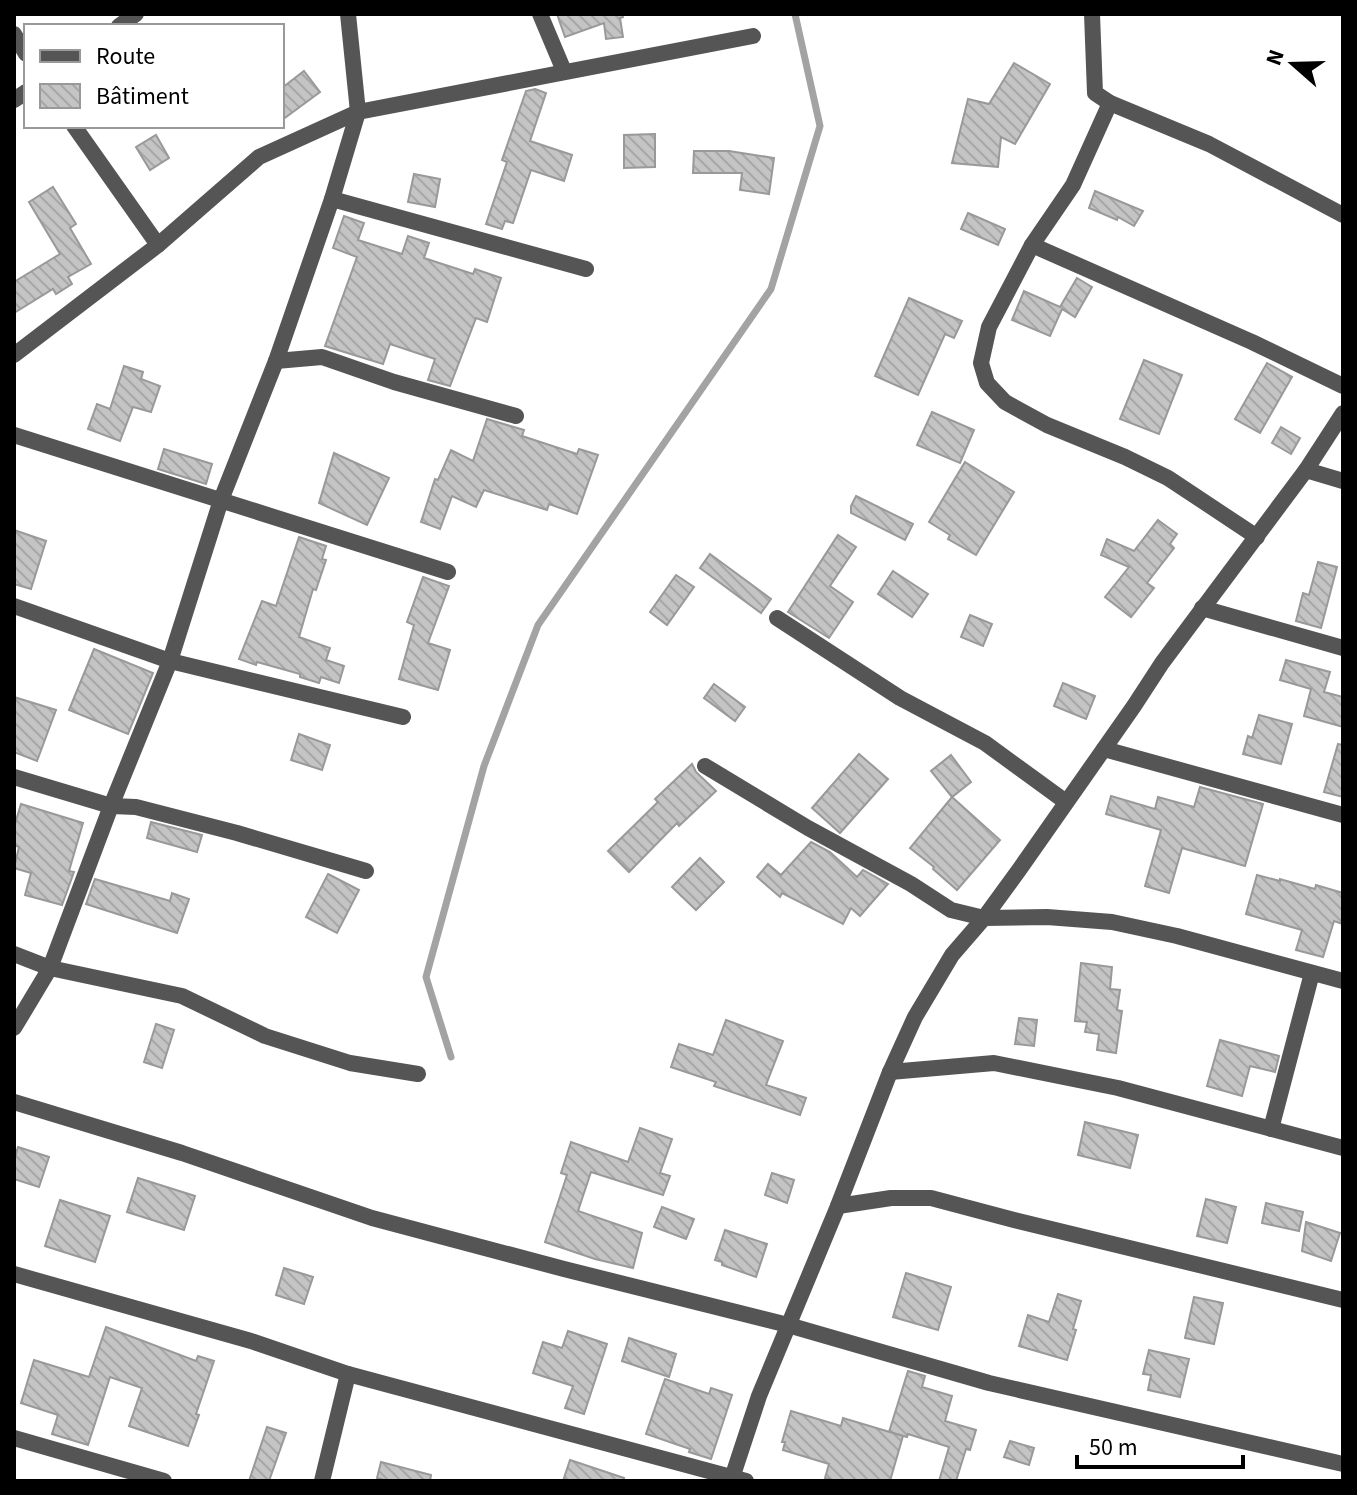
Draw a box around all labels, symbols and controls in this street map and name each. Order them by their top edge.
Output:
legend [24,24,284,128]
north arrow [1253,24,1333,104]
text: Route [96,39,155,74]
text: N [1258,45,1293,70]
text: Bâtiment [96,79,189,114]
scale bar [1077,1419,1243,1469]
text: 50 m [1089,1430,1138,1465]

